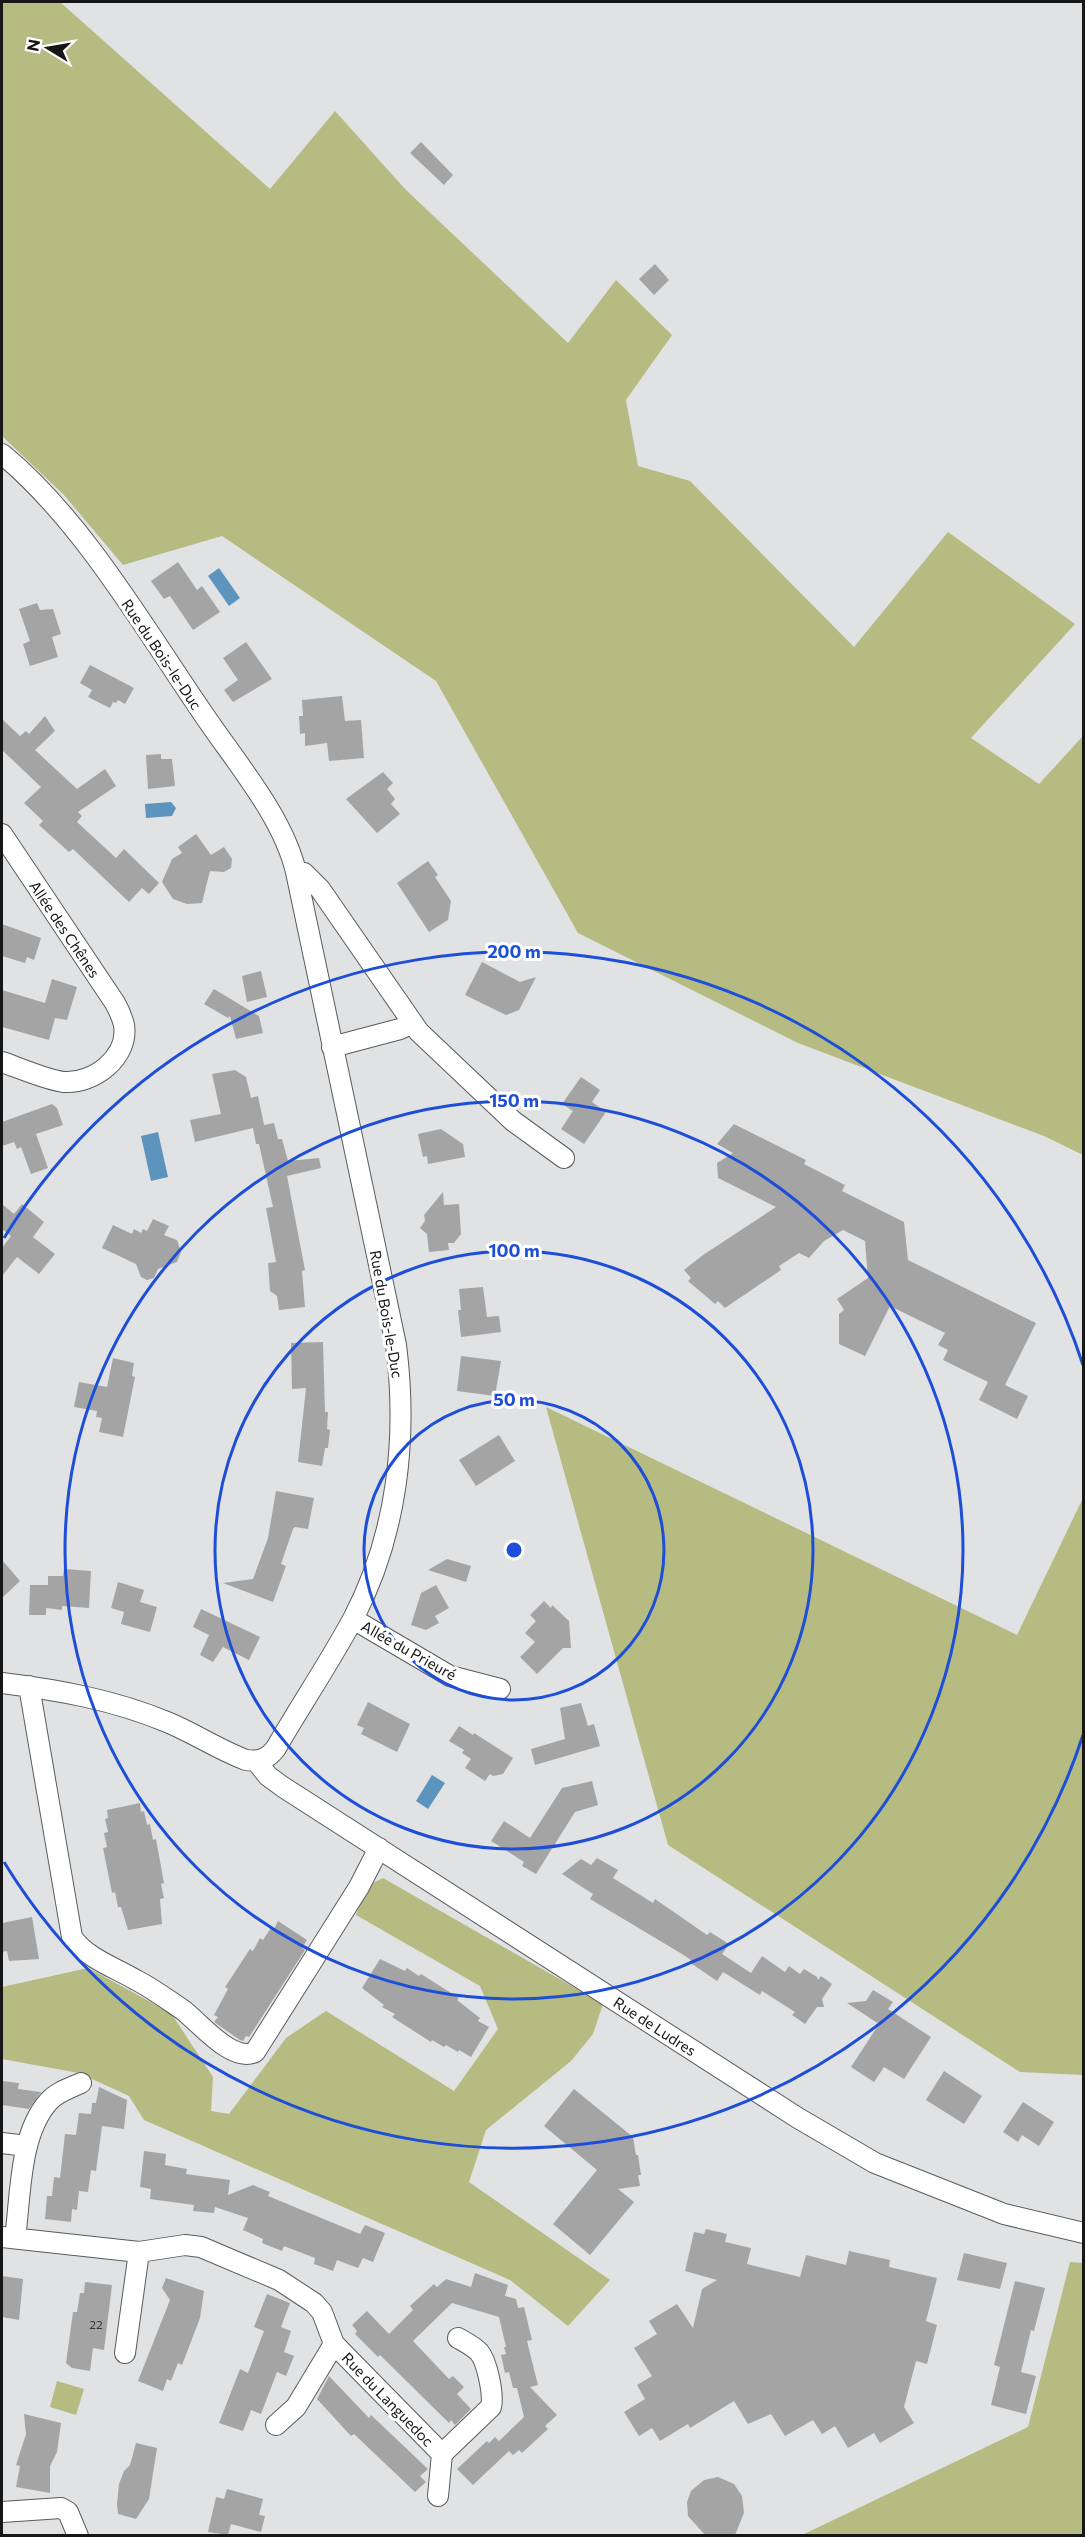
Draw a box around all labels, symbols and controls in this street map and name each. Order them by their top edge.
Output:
north arrow [18,18,78,78]
text: N [22,37,43,53]
street label: Rue du Bois-le-Duc [118,595,206,713]
street label: Allée des Chênes [26,877,104,981]
text: 200 m [487,940,541,962]
text: 150 m [489,1089,539,1111]
text: 100 m [488,1239,540,1261]
street label: Rue du Bois-le-Duc [367,1249,407,1379]
text: 50 m [493,1388,535,1410]
centre of rings [504,1540,524,1560]
street label: Allée du Prieuré [358,1616,460,1684]
street label: Rue de Ludres [610,1993,700,2059]
house number: 22 [89,2317,103,2331]
street label: Rue du Languedoc [339,2348,437,2450]

